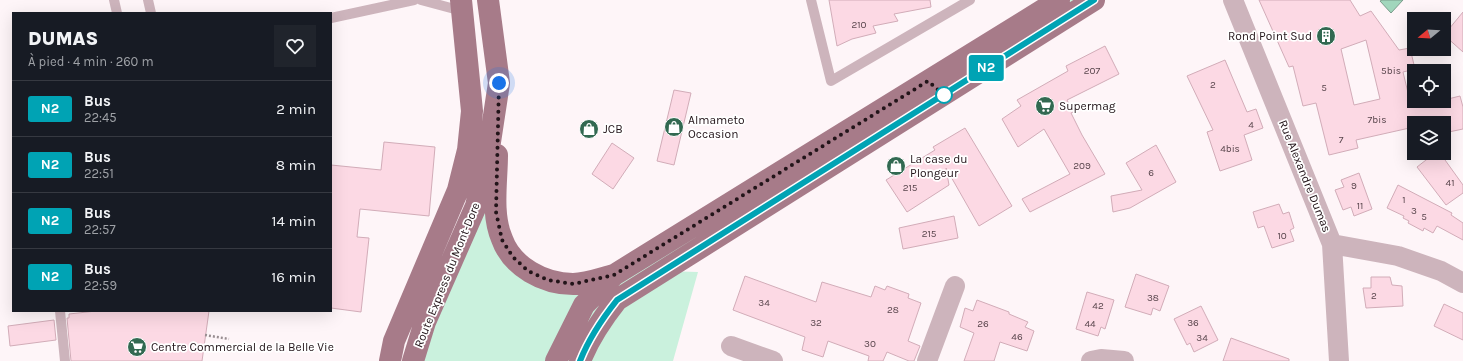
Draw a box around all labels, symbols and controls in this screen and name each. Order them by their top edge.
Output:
north arrow [1407,12,1451,56]
map controls [1407,12,1451,160]
house number: 210 [851,19,867,31]
button: heart [274,25,316,67]
building icon: Rond Point Sud [1315,25,1337,47]
text: DUMAS [28,28,98,50]
place label: Rond Point Sud [1228,29,1312,43]
text: À pied · 4 min · 260 m [28,54,154,69]
line badge: N2 [968,55,1004,81]
text: N2 [977,59,995,76]
button: locate [1407,64,1451,108]
house number: 207 [1084,65,1101,77]
house number: 5bis [1381,65,1401,77]
your location [489,73,509,93]
house number: 2 [1210,79,1216,91]
house number: 5 [1321,82,1327,94]
unlabelled marker [935,86,953,104]
text: Bus [84,92,111,110]
supermarket icon: Supermag [1034,95,1056,117]
place label: Supermag [1059,99,1116,113]
text: N2 [41,100,59,117]
text: 2 min [276,100,316,118]
text: 22:45 [84,110,117,125]
place label: Almameto Occasion [688,113,745,141]
house number: 7bis [1368,114,1386,126]
shop icon: Almameto Occasion [663,116,685,138]
button: layers [1407,116,1451,160]
shop icon: JCB [578,118,600,140]
street label: Rue Alexandre Dumas [1276,118,1334,234]
house number: 4 [1248,119,1254,131]
place label: JCB [603,122,623,136]
house number: 7 [1339,134,1344,146]
house number: 4bis [1220,143,1240,155]
text: Bus [84,148,111,166]
place label: La case du Plongeur [910,152,968,180]
shop icon: La case du Plongeur [885,155,907,177]
text: N2 [41,156,59,173]
text: 8 min [276,156,316,174]
house number: 209 [1073,160,1091,172]
text: 22:51 [84,166,114,181]
house number: 6 [1148,167,1154,179]
house number: 41 [1446,177,1454,189]
house number: 9 [1351,180,1357,192]
house number: 215 [903,182,918,194]
house number: 1 [1402,194,1406,206]
street label: Route Express du Mont-Dore [411,200,483,350]
house number: 11 [1357,200,1363,212]
text: Bus [84,204,111,222]
house number: 3 [1411,205,1417,217]
house number: 5 [1421,211,1427,223]
text: N2 [41,212,59,229]
text: 14 min [272,212,316,230]
text: 22:57 [84,222,116,237]
house number: 215 [922,228,937,240]
house number: 10 [1277,230,1287,242]
text: Bus [84,260,111,278]
text: N2 [41,268,59,285]
text: 16 min [271,268,316,286]
text: 22:59 [84,278,117,293]
house number: 2 [1371,290,1377,302]
house number: 38 [1147,292,1159,304]
house number: 34 [758,297,770,309]
house number: 42 [1092,300,1104,312]
house number: 28 [887,304,899,316]
house number: 32 [810,317,822,329]
house number: 36 [1187,317,1199,329]
house number: 26 [977,318,989,330]
house number: 44 [1084,318,1096,330]
house number: 46 [1011,331,1023,343]
house number: 34 [1196,332,1208,344]
supermarket icon: Centre Commercial de la Belle Vie [126,336,148,358]
house number: 30 [864,338,876,350]
place label: Centre Commercial de la Belle Vie [151,340,334,354]

